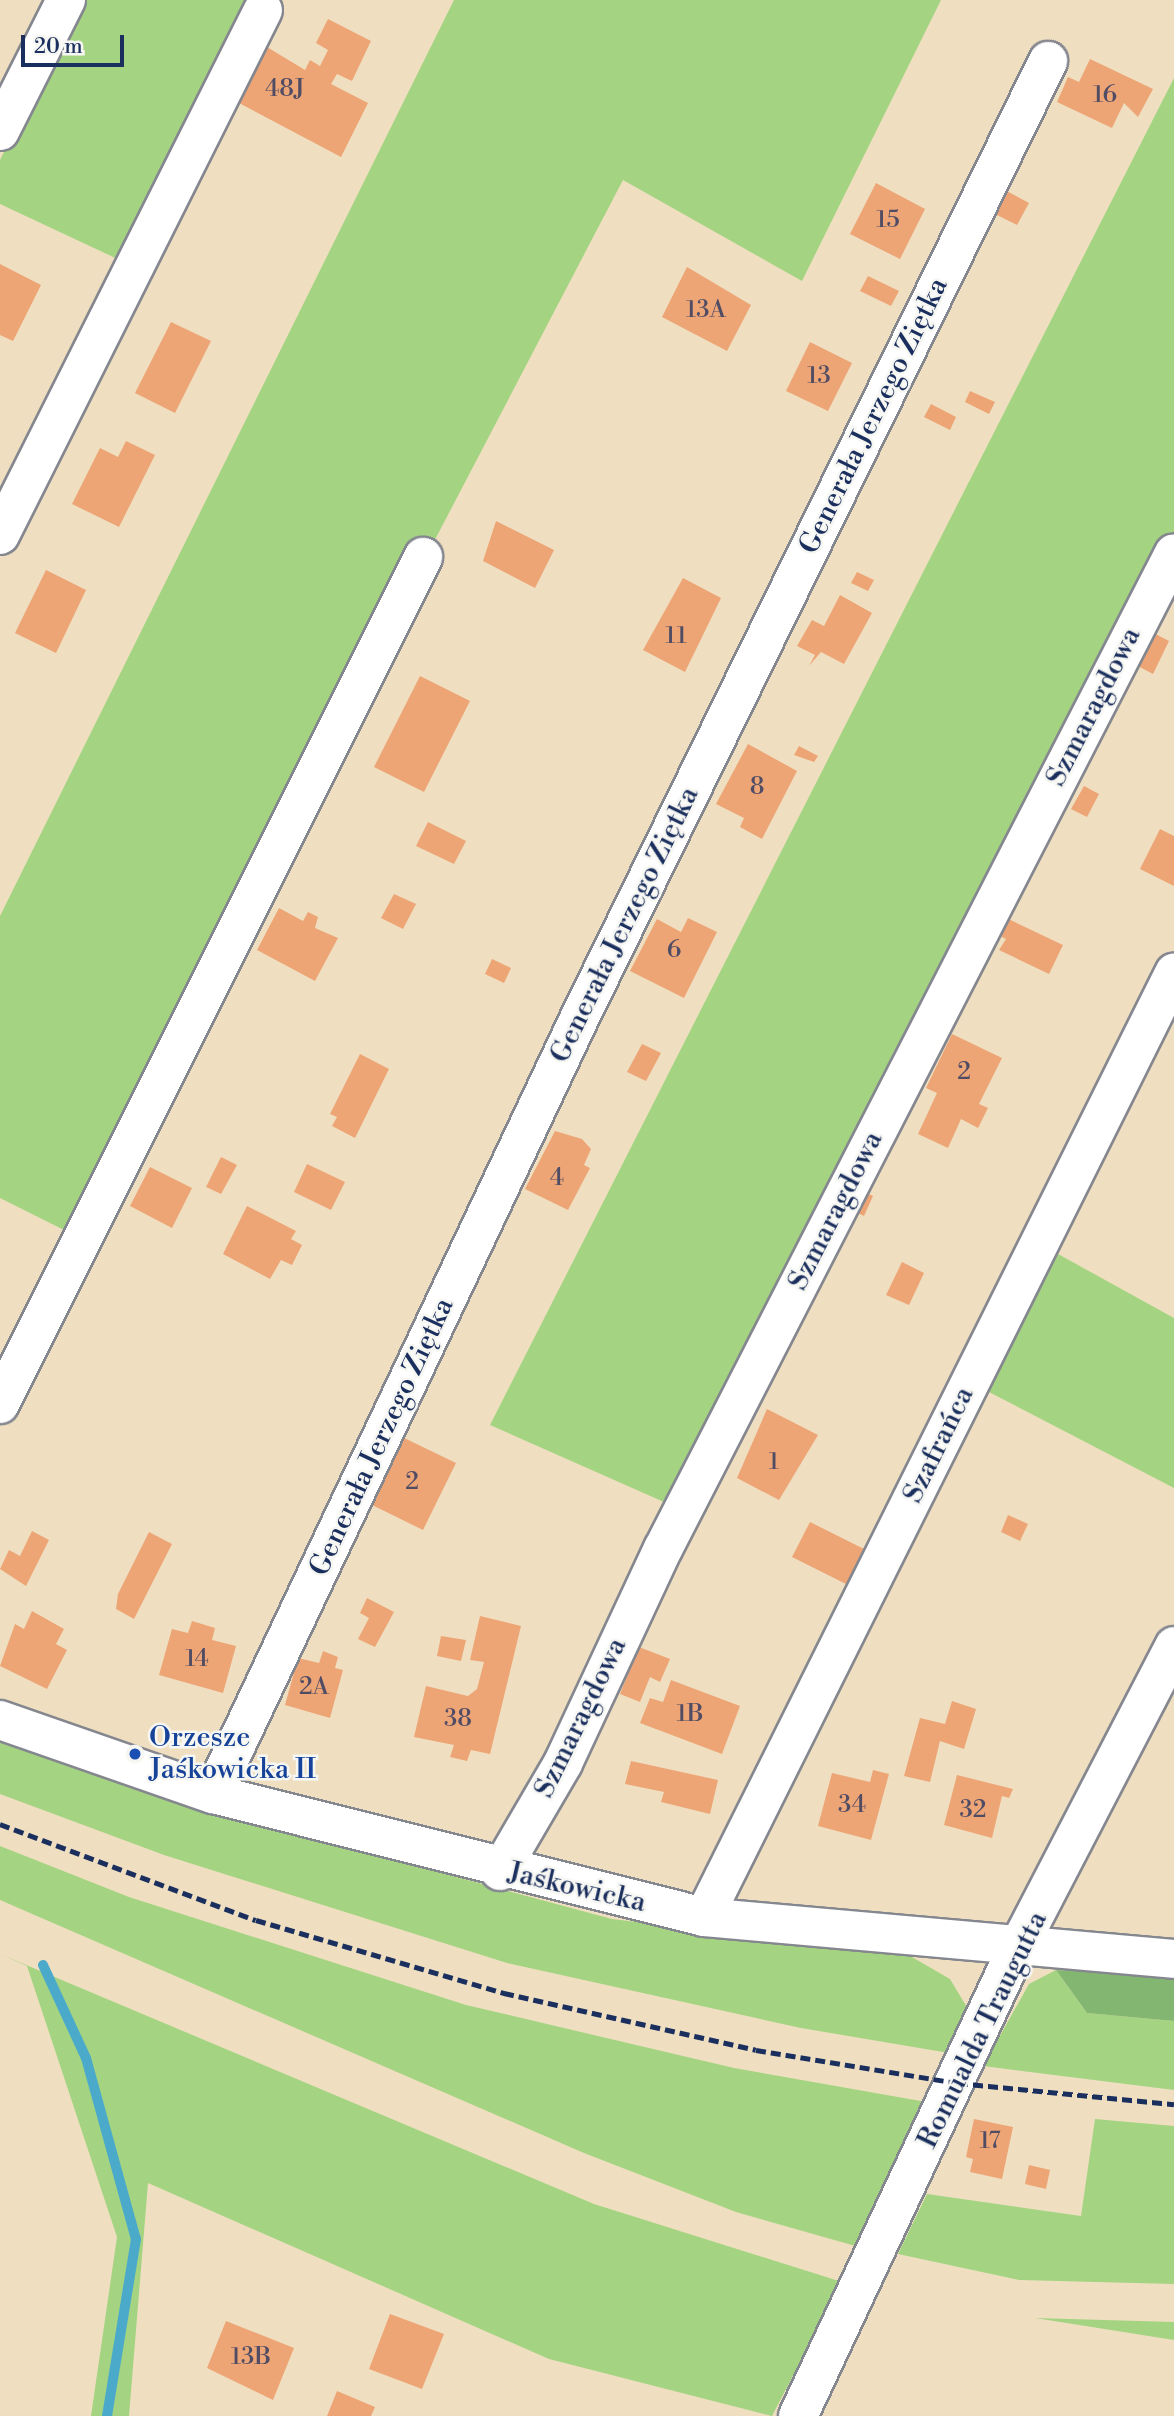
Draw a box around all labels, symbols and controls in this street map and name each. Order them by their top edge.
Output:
scale bar [24,21,128,65]
text: 20 m [34,34,83,60]
house number: 48J [265,76,305,104]
house number: 16 [1093,82,1117,110]
house number: 15 [876,207,900,235]
street label: Generała Jerzego Ziętka [792,272,956,560]
house number: 13A [686,297,726,325]
house number: 13 [807,363,831,391]
street label: Szmaragdowa [1040,622,1148,792]
house number: 11 [665,623,687,651]
house number: 8 [750,774,764,802]
street label: Generała Jerzego Ziętka [543,781,707,1069]
house number: 6 [667,937,681,965]
house number: 2 [957,1059,971,1087]
street label: Szmaragdowa [782,1126,890,1296]
house number: 4 [550,1165,564,1193]
street label: Generała Jerzego Ziętka [303,1293,461,1581]
street label: Szafrańca [897,1381,981,1509]
house number: 1 [769,1449,779,1477]
house number: 2 [405,1469,419,1497]
street label: Szmaragdowa [528,1633,634,1803]
house number: 14 [185,1646,209,1674]
house number: 2A [299,1674,329,1702]
house number: 1B [676,1701,704,1729]
house number: 38 [444,1706,472,1734]
place label: Orzesze Jaśkowicka II [149,1721,316,1787]
marker: Orzesze Jaśkowicka II [127,1746,143,1762]
house number: 34 [838,1792,866,1820]
house number: 32 [960,1797,986,1825]
street label: Jaśkowicka [505,1856,649,1920]
street label: Romualda Traugutta [911,1906,1055,2154]
house number: 17 [979,2128,1001,2156]
house number: 13B [231,2344,271,2372]

